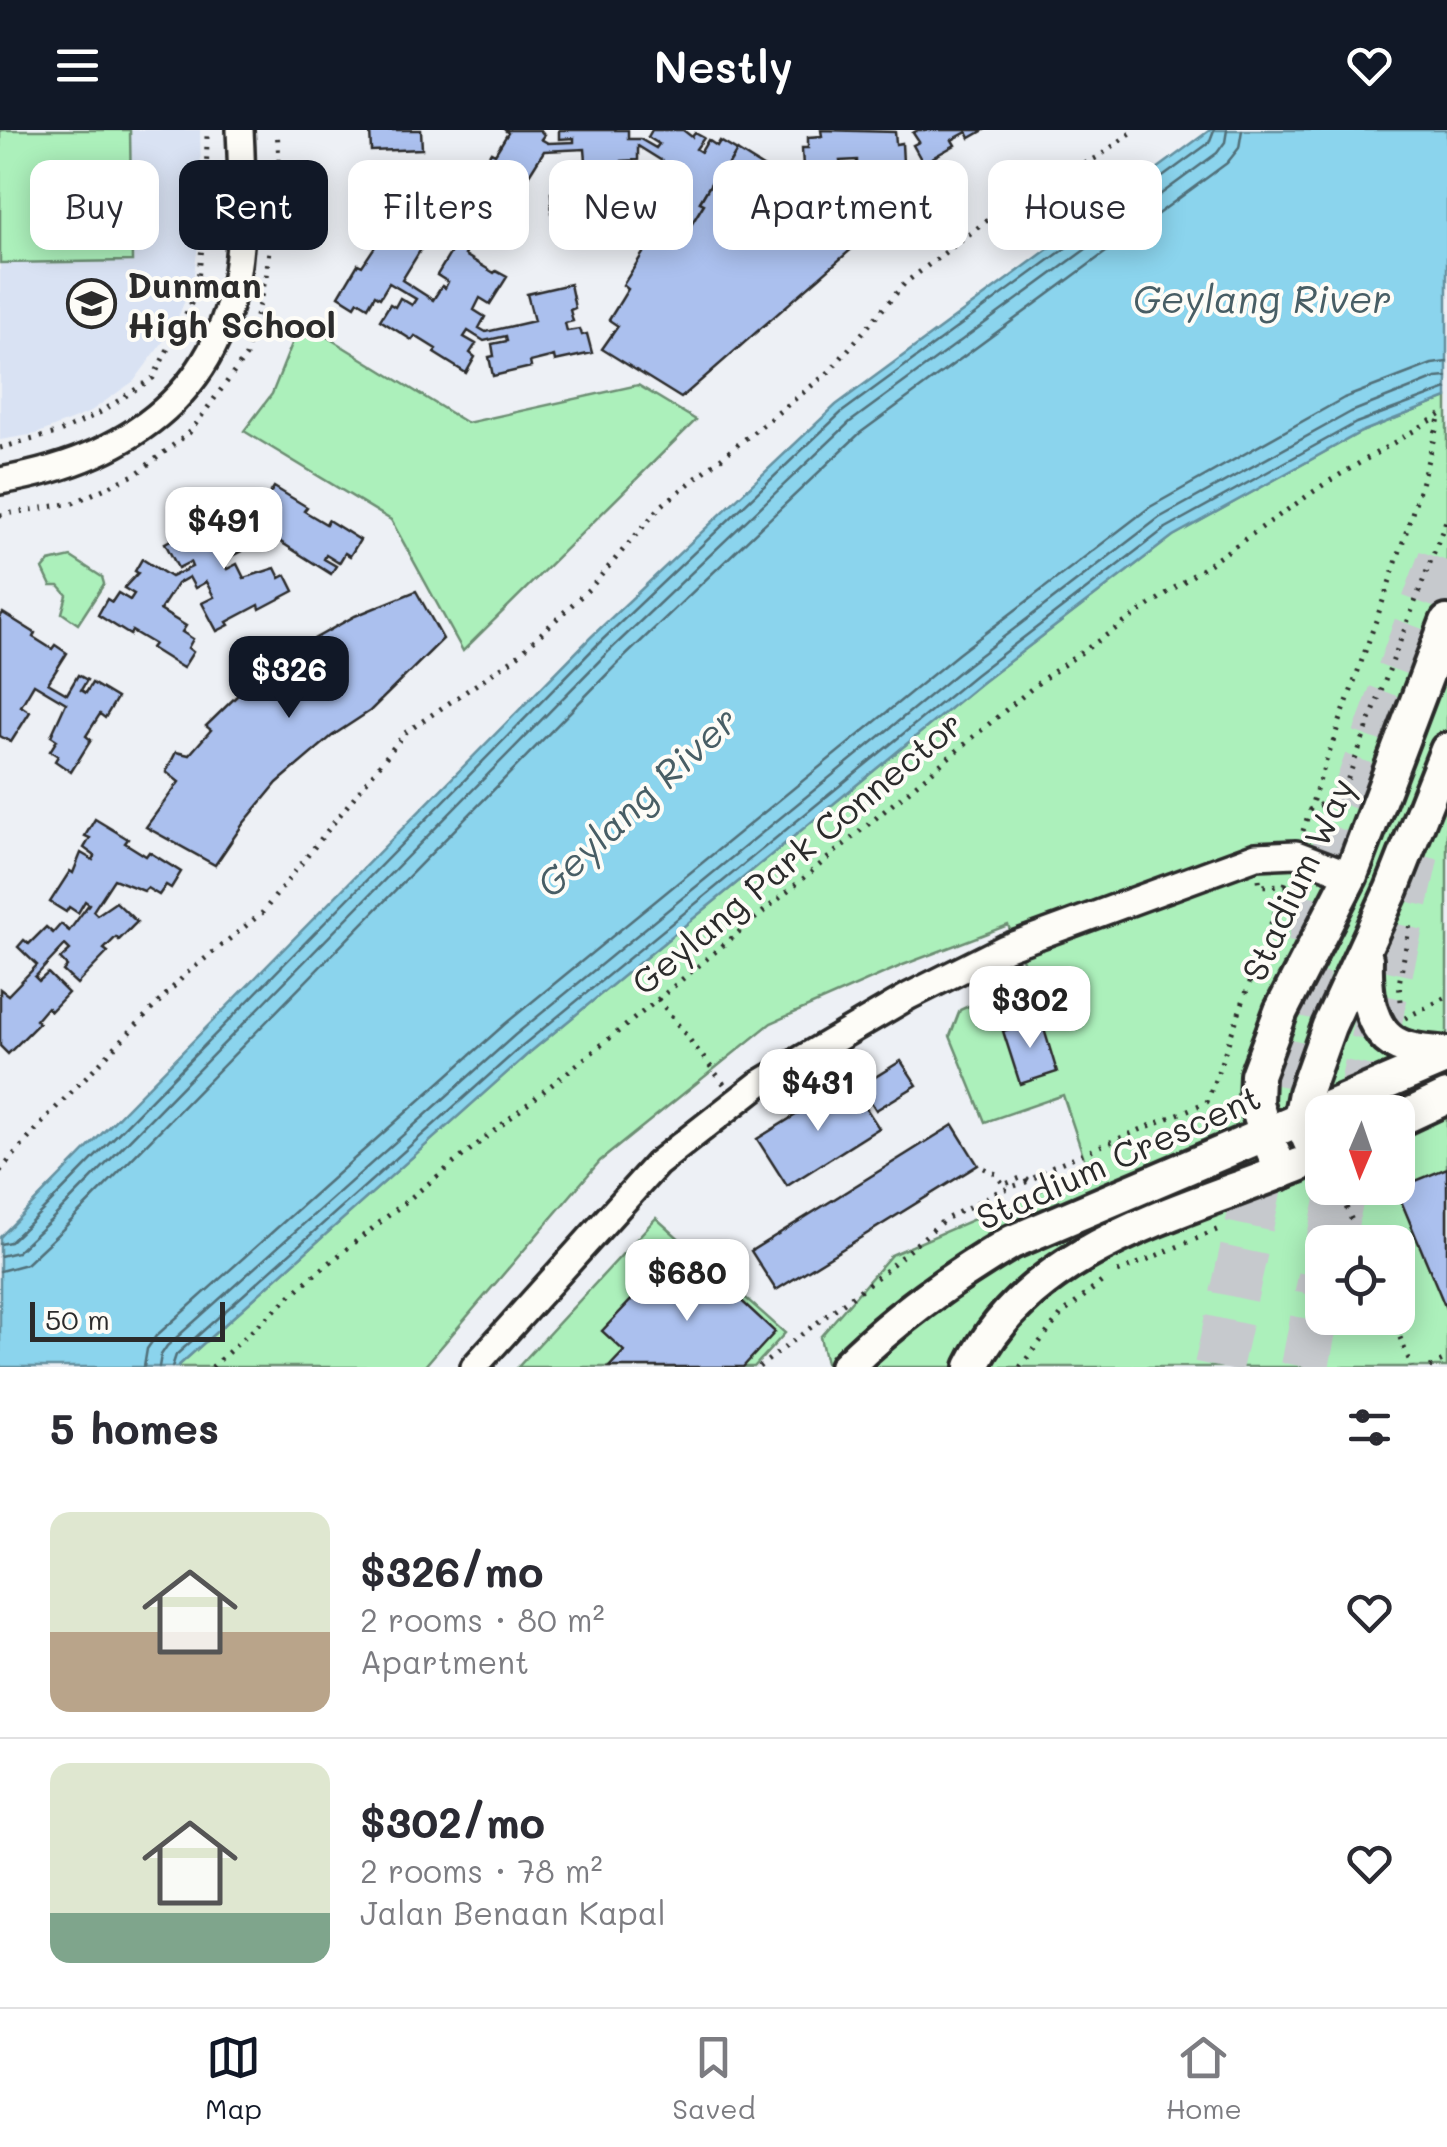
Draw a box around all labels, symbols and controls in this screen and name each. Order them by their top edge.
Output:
text: Nestly [654,36,793,94]
icon: menu [50,38,105,93]
icon: heart [1342,38,1397,93]
chip: Buy [30,160,159,250]
chip: Rent [179,160,328,250]
chip: Filters [348,160,529,250]
chip: New [549,160,693,250]
chip: Apartment [713,160,968,250]
chip: House [988,160,1162,250]
place label: Dunman High School [127,261,336,347]
water label: Geylang River [1133,273,1391,324]
school or university icon: Dunman High School [66,278,118,330]
pin: $491 [165,487,283,572]
text: $491 [187,498,261,540]
pin: $326 [230,636,348,721]
text: $326 [251,647,327,689]
water label: Geylang River [524,695,748,908]
street label: Geylang Park Connector [621,700,971,1004]
street label: Stadium Way [1230,770,1364,988]
pin: $302 [971,966,1089,1051]
text: $302 [991,977,1069,1019]
pin: $431 [759,1049,877,1134]
text: $431 [781,1060,855,1102]
street label: Stadium Crescent [969,1073,1267,1239]
north arrow [1305,1095,1415,1205]
map controls [1305,1095,1415,1335]
button: locate [1305,1225,1415,1335]
pin: $680 [628,1239,746,1324]
text: $680 [647,1250,727,1292]
scale bar [30,1297,225,1342]
text: 50 m [45,1301,110,1337]
text: 5 homes [50,1400,219,1455]
icon: filters [1342,1400,1397,1455]
text: $326/mo [360,1543,543,1598]
icon: home [130,1552,250,1672]
icon: heart [1342,1585,1397,1640]
text: 2 rooms · 80 m² [360,1598,605,1640]
text: Apartment [360,1640,529,1682]
text: $302/mo [360,1794,545,1849]
icon: home [130,1803,250,1923]
icon: heart [1342,1836,1397,1891]
text: 2 rooms · 78 m² [360,1849,603,1891]
text: Jalan Benaan Kapal [360,1891,666,1933]
tab: Map [205,2030,262,2126]
tab: Saved [672,2030,755,2126]
tab: Home [1166,2030,1242,2126]

